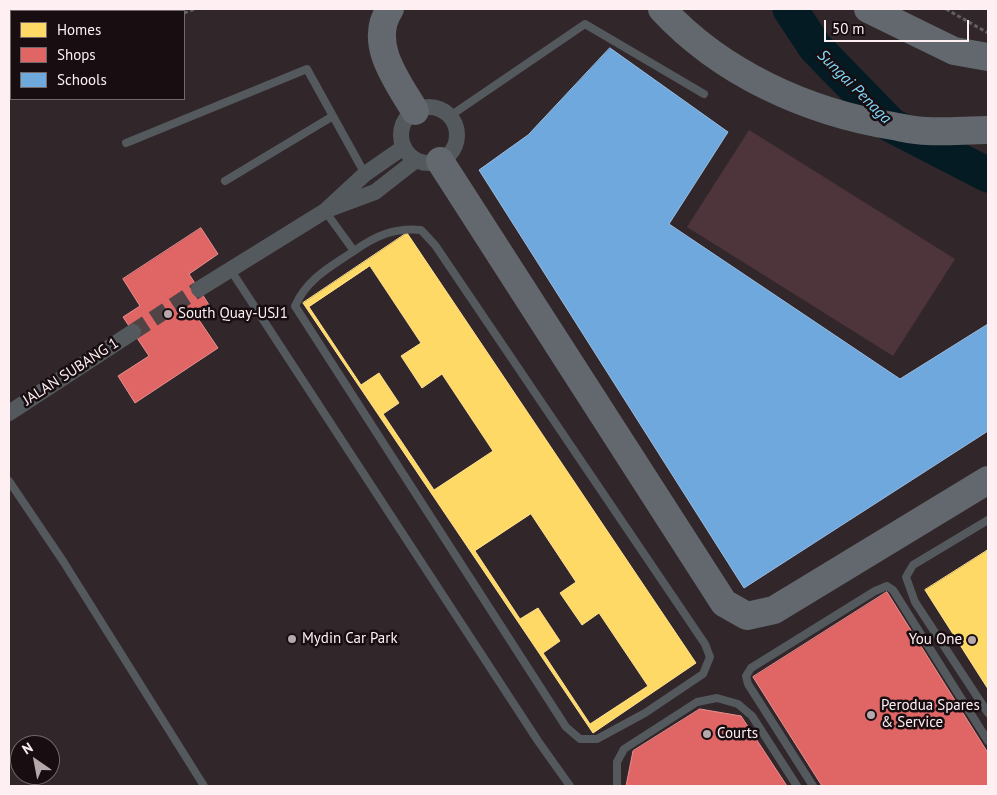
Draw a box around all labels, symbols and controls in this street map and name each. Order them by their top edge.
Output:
legend [10,10,185,100]
scale bar [827,10,972,42]
text: 50 m [832,19,865,38]
text: Homes [57,20,101,39]
text: Shops [57,45,96,64]
water label: Sungai Penaga [813,46,895,128]
text: Schools [57,70,107,89]
place label: South Quay-USJ1 [178,305,288,323]
marker: South Quay-USJ1 [162,308,174,320]
street label: JALAN SUBANG 1 [20,334,122,410]
place label: Mydin Car Park [302,630,398,648]
place label: You One [909,631,962,649]
marker: Mydin Car Park [286,633,298,645]
marker: You One [966,634,978,646]
place label: Perodua Spares & Service [881,697,980,732]
marker: Perodua Spares & Service [865,709,877,721]
place label: Courts [717,725,758,743]
marker: Courts [701,728,713,740]
north arrow [10,735,60,785]
text: N [19,738,36,758]

